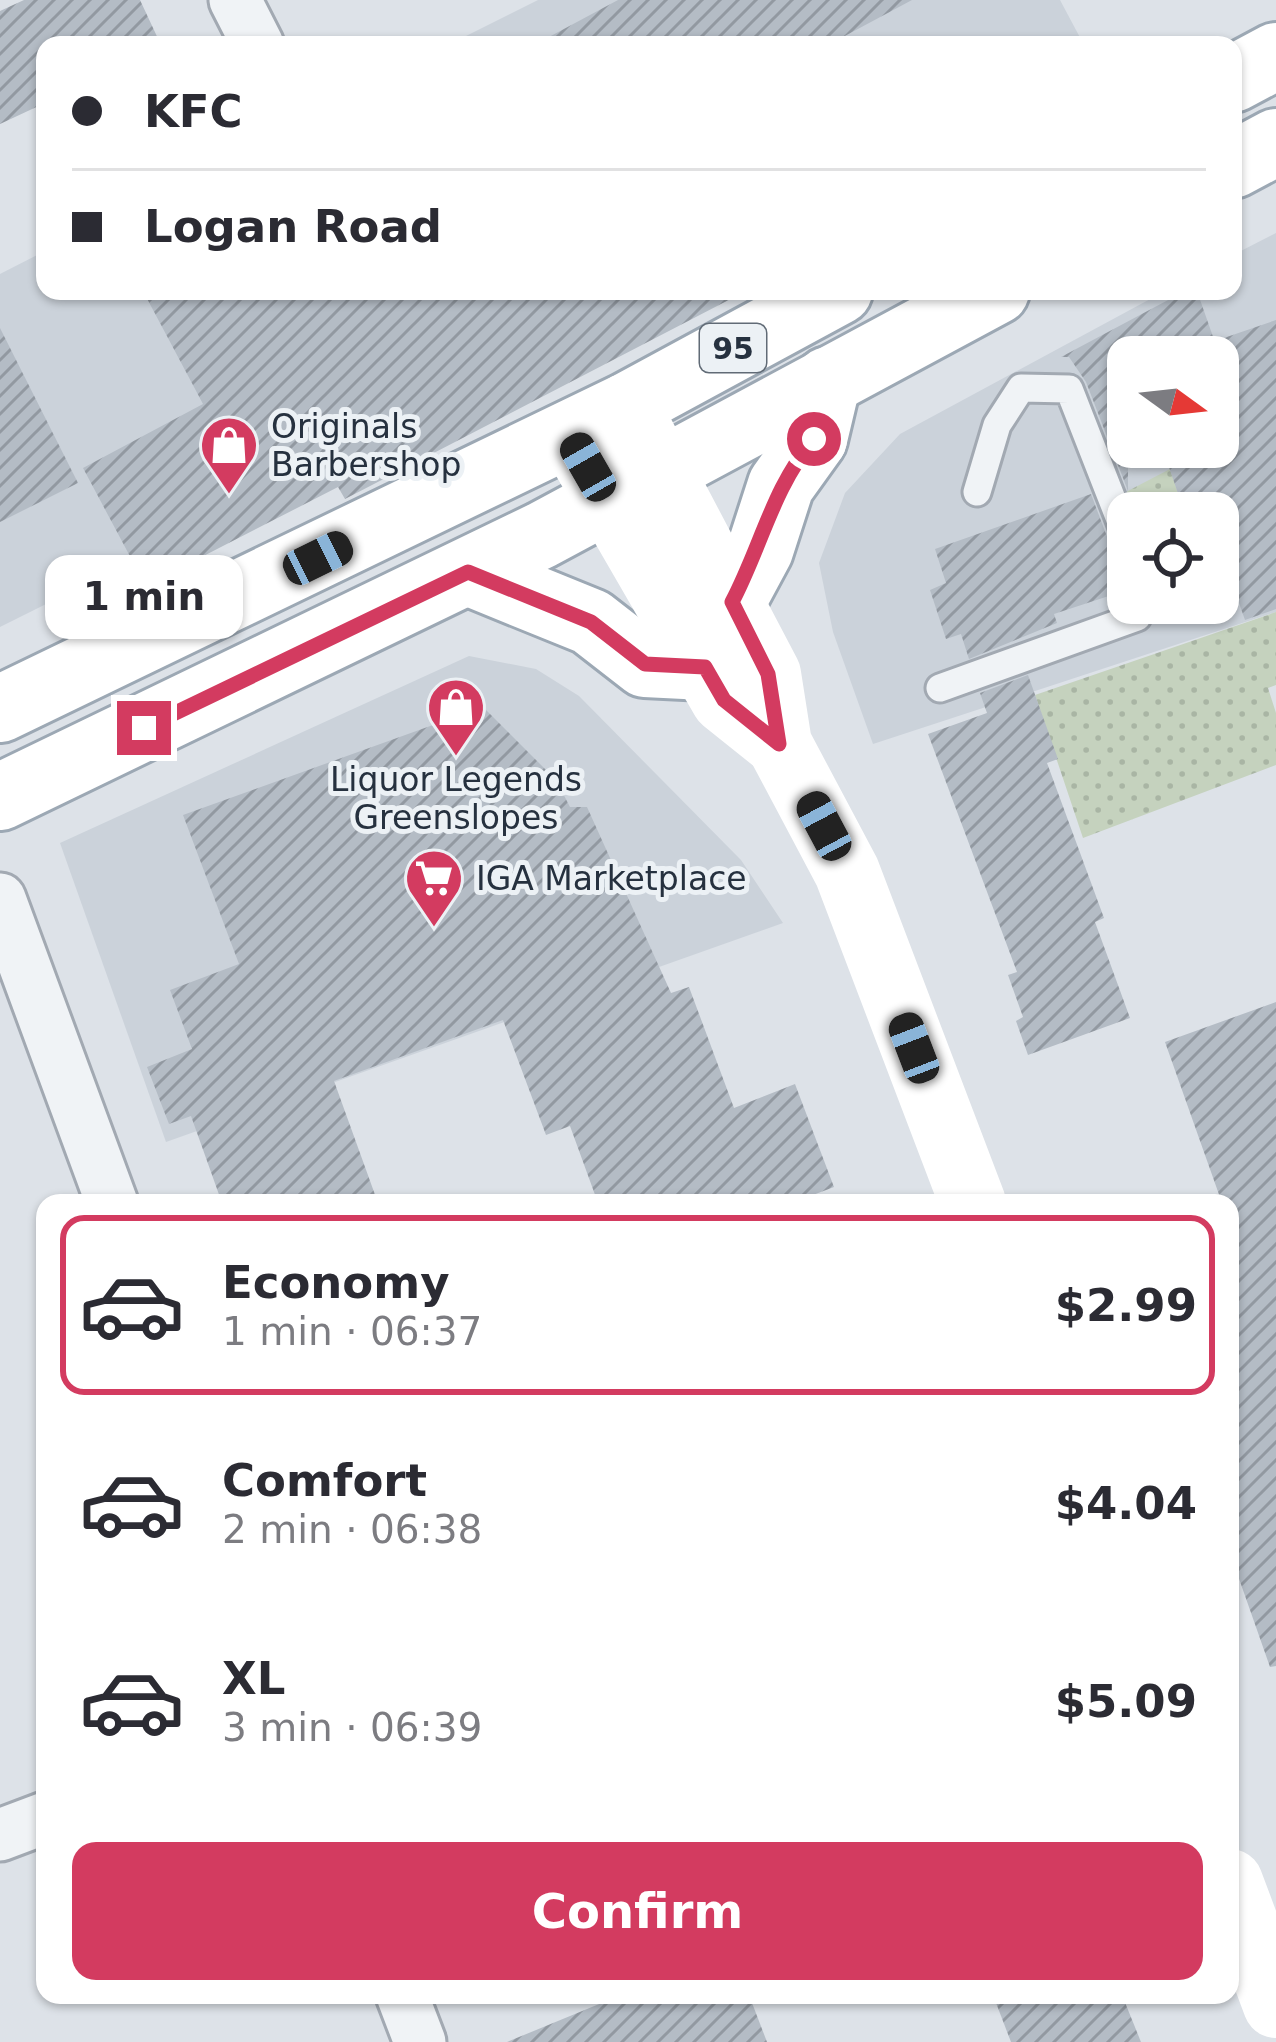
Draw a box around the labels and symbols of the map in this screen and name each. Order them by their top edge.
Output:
road number: 95 [700,324,766,372]
north arrow [1107,336,1239,468]
place label: Originals Barbershop [271,407,462,484]
route start [787,412,841,466]
shop icon: Originals Barbershop [198,414,260,496]
car [554,427,622,507]
car [278,526,358,590]
callout: 1 min [45,554,243,638]
shop icon: Liquor Legends Greenslopes [425,676,487,758]
route end [117,701,171,755]
place label: Liquor Legends Greenslopes [330,760,582,837]
car [791,786,857,866]
supermarket icon: IGA Marketplace [403,847,465,929]
place label: IGA Marketplace [476,859,747,898]
car [884,1008,944,1088]

